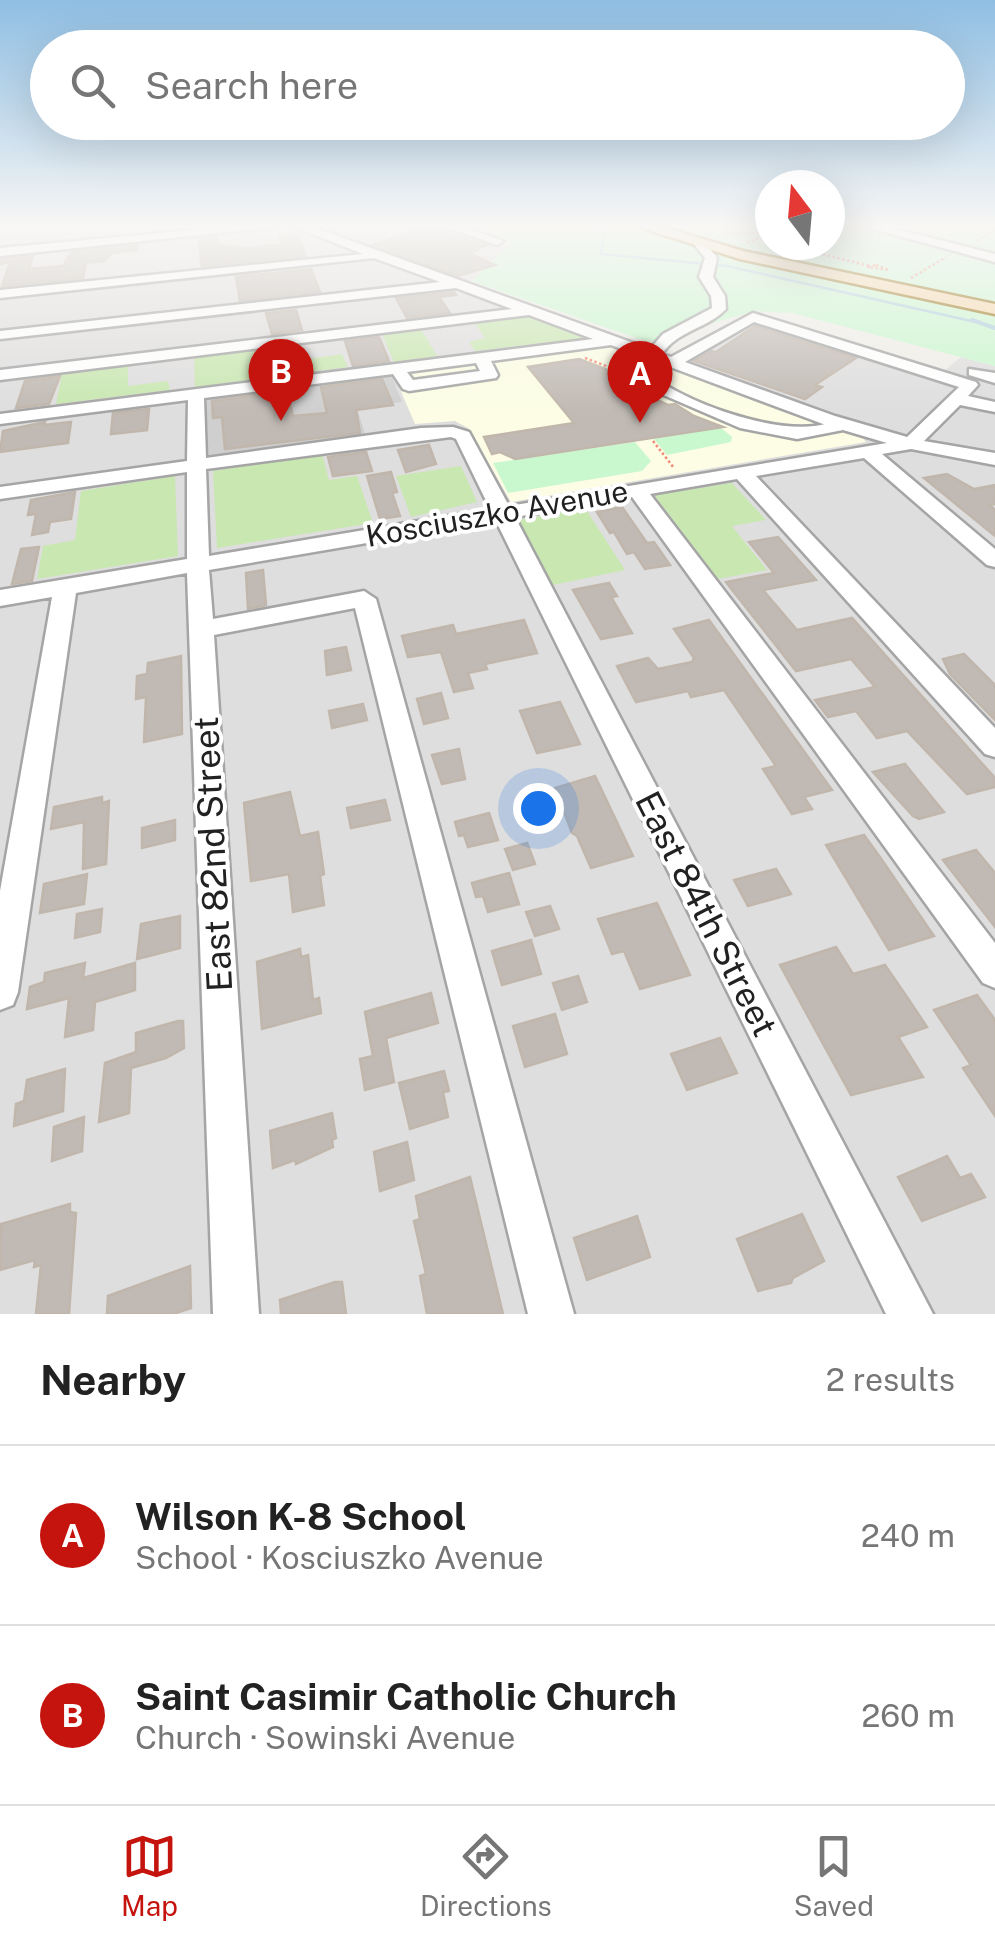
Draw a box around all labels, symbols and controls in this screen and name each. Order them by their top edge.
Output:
search box [30,30,965,140]
icon: search [65,58,120,113]
text: Search here [145,63,358,108]
north arrow [755,170,845,260]
pin: B [248,338,314,421]
pin: A [608,340,672,423]
street label: Kosciuszko Avenue [363,472,631,554]
street label: East 82nd Street [185,715,240,993]
your location [513,783,564,834]
street label: East 84th Street [627,785,786,1043]
text: Nearby [40,1355,186,1404]
text: 2 results [826,1361,955,1398]
text: Wilson K-8 School [135,1494,467,1539]
text: A [61,1517,84,1554]
text: 240 m [861,1517,955,1554]
text: School · Kosciuszko Avenue [135,1539,544,1576]
text: Saint Casimir Catholic Church [135,1674,677,1719]
text: B [62,1697,83,1734]
text: 260 m [861,1697,955,1734]
text: Church · Sowinski Avenue [135,1719,515,1756]
tab: Map [121,1829,178,1922]
tab: Directions [420,1829,552,1922]
tab: Saved [794,1829,874,1922]

